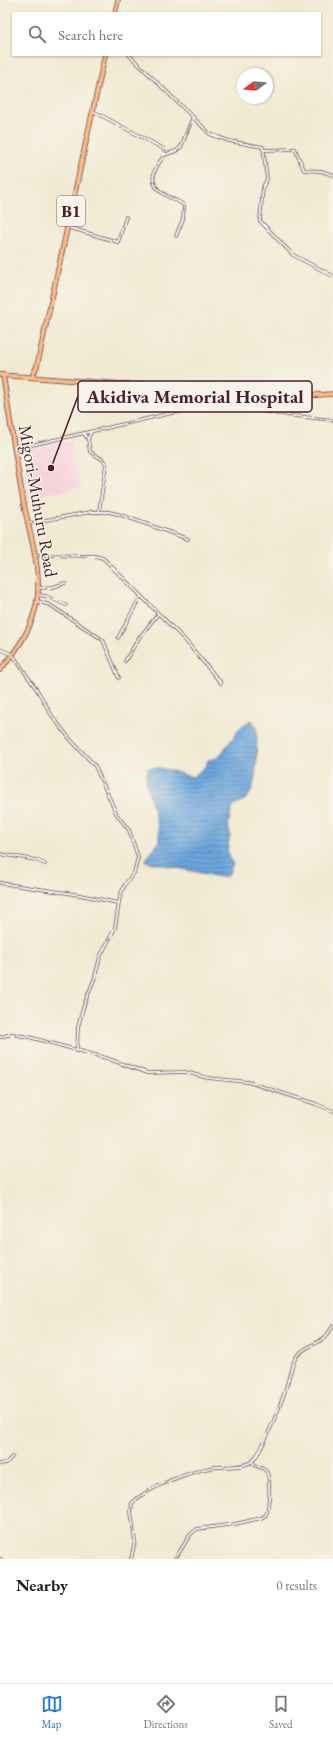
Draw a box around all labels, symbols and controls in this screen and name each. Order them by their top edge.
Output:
search box [12,12,321,56]
icon: search [26,23,48,45]
text: Search here [58,25,123,44]
north arrow [237,68,273,104]
road number: B1 [57,196,85,226]
callout: Akidiva Memorial Hospital [78,381,312,412]
text: Akidiva Memorial Hospital [85,384,304,409]
street label: Migori-Muhuru Road [14,423,63,580]
text: Nearby [16,1574,68,1596]
text: 0 results [276,1577,317,1594]
tab: Map [41,1693,63,1731]
tab: Directions [144,1693,188,1731]
tab: Saved [269,1693,292,1731]

